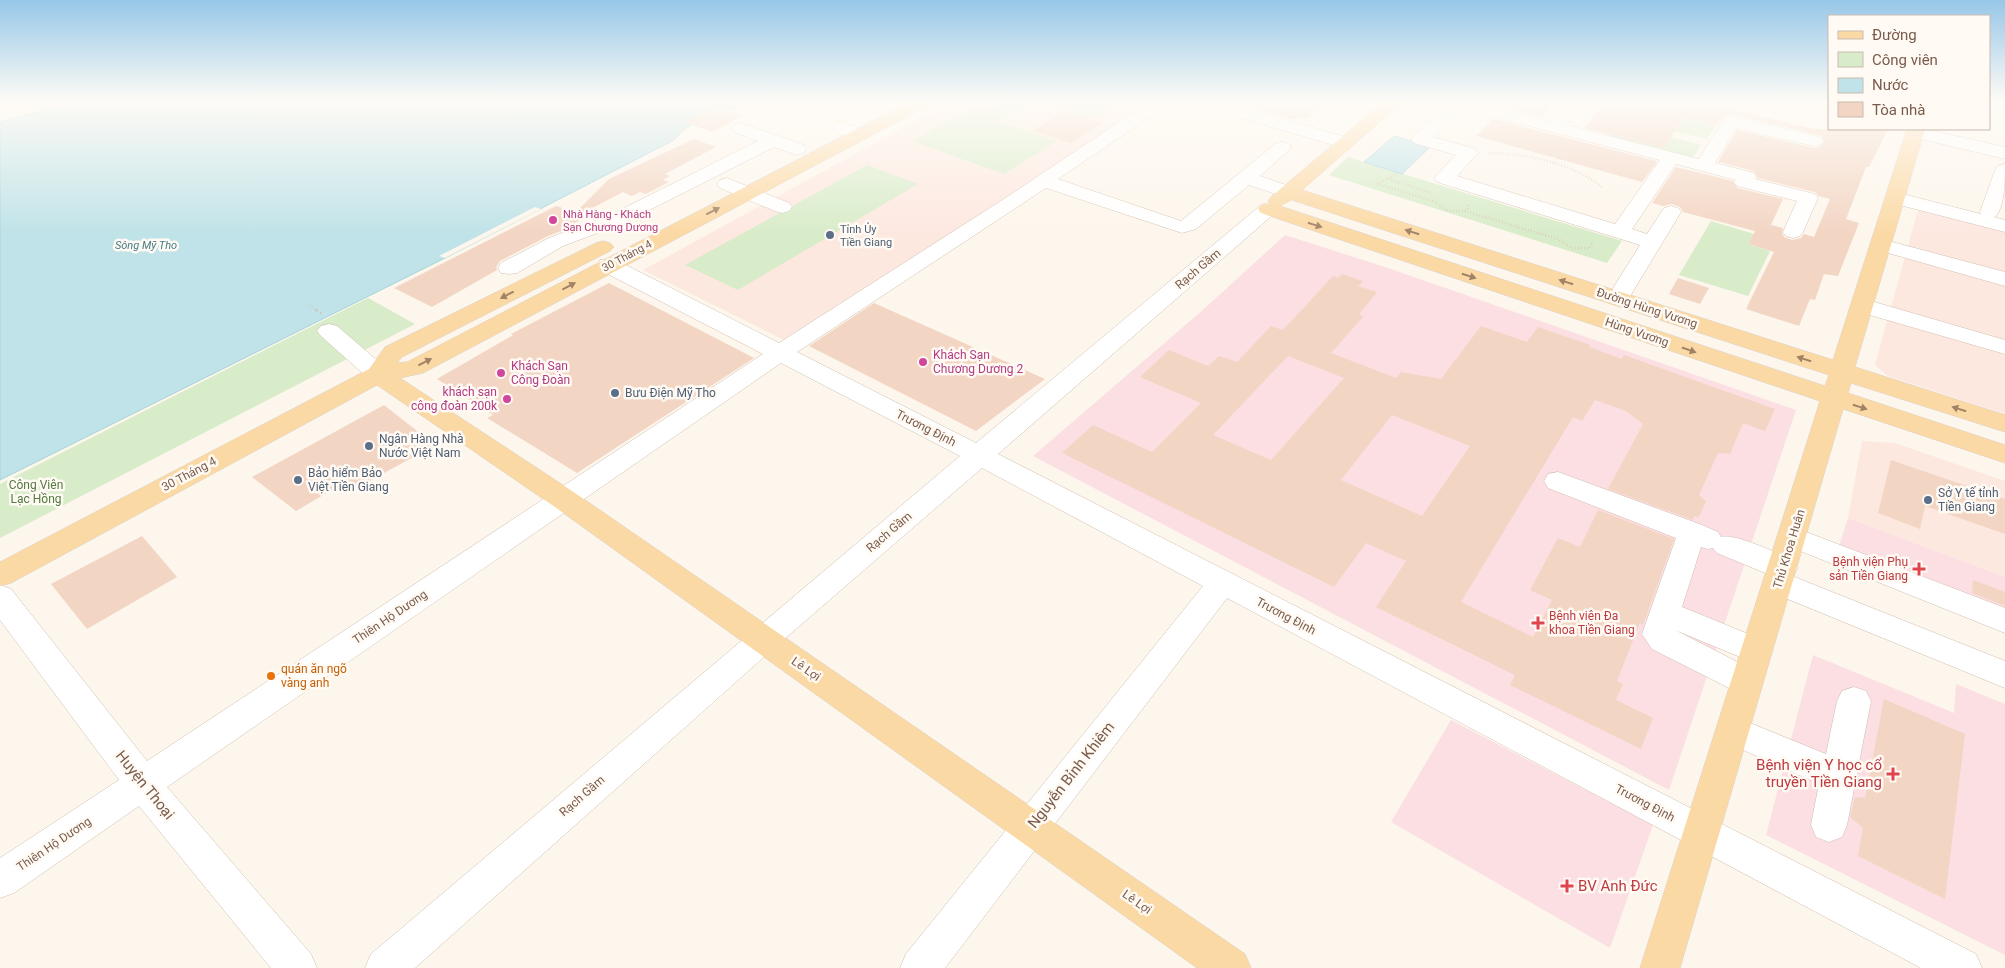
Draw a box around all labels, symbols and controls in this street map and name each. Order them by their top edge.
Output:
legend [1828,15,1990,130]
text: Đường [1872,26,1917,44]
text: Công viên [1872,51,1938,69]
text: Nước [1872,76,1909,94]
text: Tòa nhà [1872,101,1925,119]
one-way arrow [706,207,720,215]
place label: Nhà Hàng - Khách Sạn Chương Dương [563,208,658,234]
marker: Nhà Hàng - Khách Sạn Chương Dương [547,214,559,226]
one-way arrow [1307,221,1322,229]
place label: Tỉnh Ủy Tiền Giang [840,222,892,249]
one-way arrow [1404,227,1419,235]
marker: Tỉnh Ủy Tiền Giang [824,229,836,241]
street label: 30 Tháng 4 [600,237,654,275]
water label: Sông Mỹ Tho [115,239,177,252]
street label: Rạch Gầm [1172,246,1224,292]
one-way arrow [1462,272,1477,280]
one-way arrow [1559,277,1574,285]
one-way arrow [561,282,576,290]
street label: Đường Hùng Vương [1595,285,1699,331]
one-way arrow [500,291,514,299]
street label: Hùng Vương [1603,314,1671,350]
one-way arrow [1682,346,1697,354]
place label: Khách Sạn Chương Dương 2 [933,348,1024,376]
one-way arrow [1797,354,1812,362]
marker: Khách Sạn Chương Dương 2 [917,356,929,368]
one-way arrow [418,358,432,366]
place label: Khách Sạn Công Đoàn [511,359,570,387]
marker: Khách Sạn Công Đoàn [495,367,507,379]
place label: khách sạn công đoàn 200k [411,385,498,413]
place label: Bưu Điện Mỹ Tho [625,386,716,400]
marker: Bưu Điện Mỹ Tho [609,387,621,399]
marker: khách sạn công đoàn 200k [501,393,513,405]
one-way arrow [1853,403,1868,411]
one-way arrow [1951,405,1966,413]
street label: Trương Định [894,407,958,449]
place label: Ngân Hàng Nhà Nước Việt Nam [379,432,464,460]
marker: Ngân Hàng Nhà Nước Việt Nam [363,440,375,452]
street label: 30 Tháng 4 [159,454,219,494]
place label: Bảo hiểm Bảo Việt Tiền Giang [308,466,389,494]
marker: Bảo hiểm Bảo Việt Tiền Giang [292,474,304,486]
park label: Công Viên Lạc Hồng [9,478,63,506]
place label: Sở Y tế tỉnh Tiền Giang [1938,486,1999,514]
marker: Sở Y tế tỉnh Tiền Giang [1922,494,1934,506]
street label: Thủ Khoa Huân [1770,508,1808,590]
street label: Rạch Gầm [863,509,915,555]
place label: Bệnh viện Phụ sản Tiền Giang [1829,555,1908,583]
marker: Bệnh viện Phụ sản Tiền Giang [1912,562,1926,576]
street label: Thiên Hộ Dương [350,587,430,647]
street label: Trương Định [1254,594,1318,638]
place label: Bệnh viện Đa khoa Tiền Giang [1549,609,1635,637]
marker: Bệnh viện Đa khoa Tiền Giang [1531,616,1545,630]
street label: Lê Lợi [789,654,823,684]
place label: quán ăn ngõ vàng anh [281,662,347,690]
marker: quán ăn ngõ vàng anh [265,670,277,682]
street label: Nguyễn Bỉnh Khiêm [1024,718,1118,832]
street label: Huyện Thoại [112,747,178,823]
place label: Bệnh viện Y học cổ truyền Tiền Giang [1756,756,1882,791]
marker: Bệnh viện Y học cổ truyền Tiền Giang [1886,767,1900,781]
street label: Rạch Gầm [557,773,607,819]
street label: Trương Định [1613,781,1677,825]
street label: Thiên Hộ Dương [14,814,94,874]
place label: BV Anh Đức [1578,877,1658,895]
marker: BV Anh Đức [1560,879,1574,893]
street label: Lê Lợi [1120,887,1154,917]

